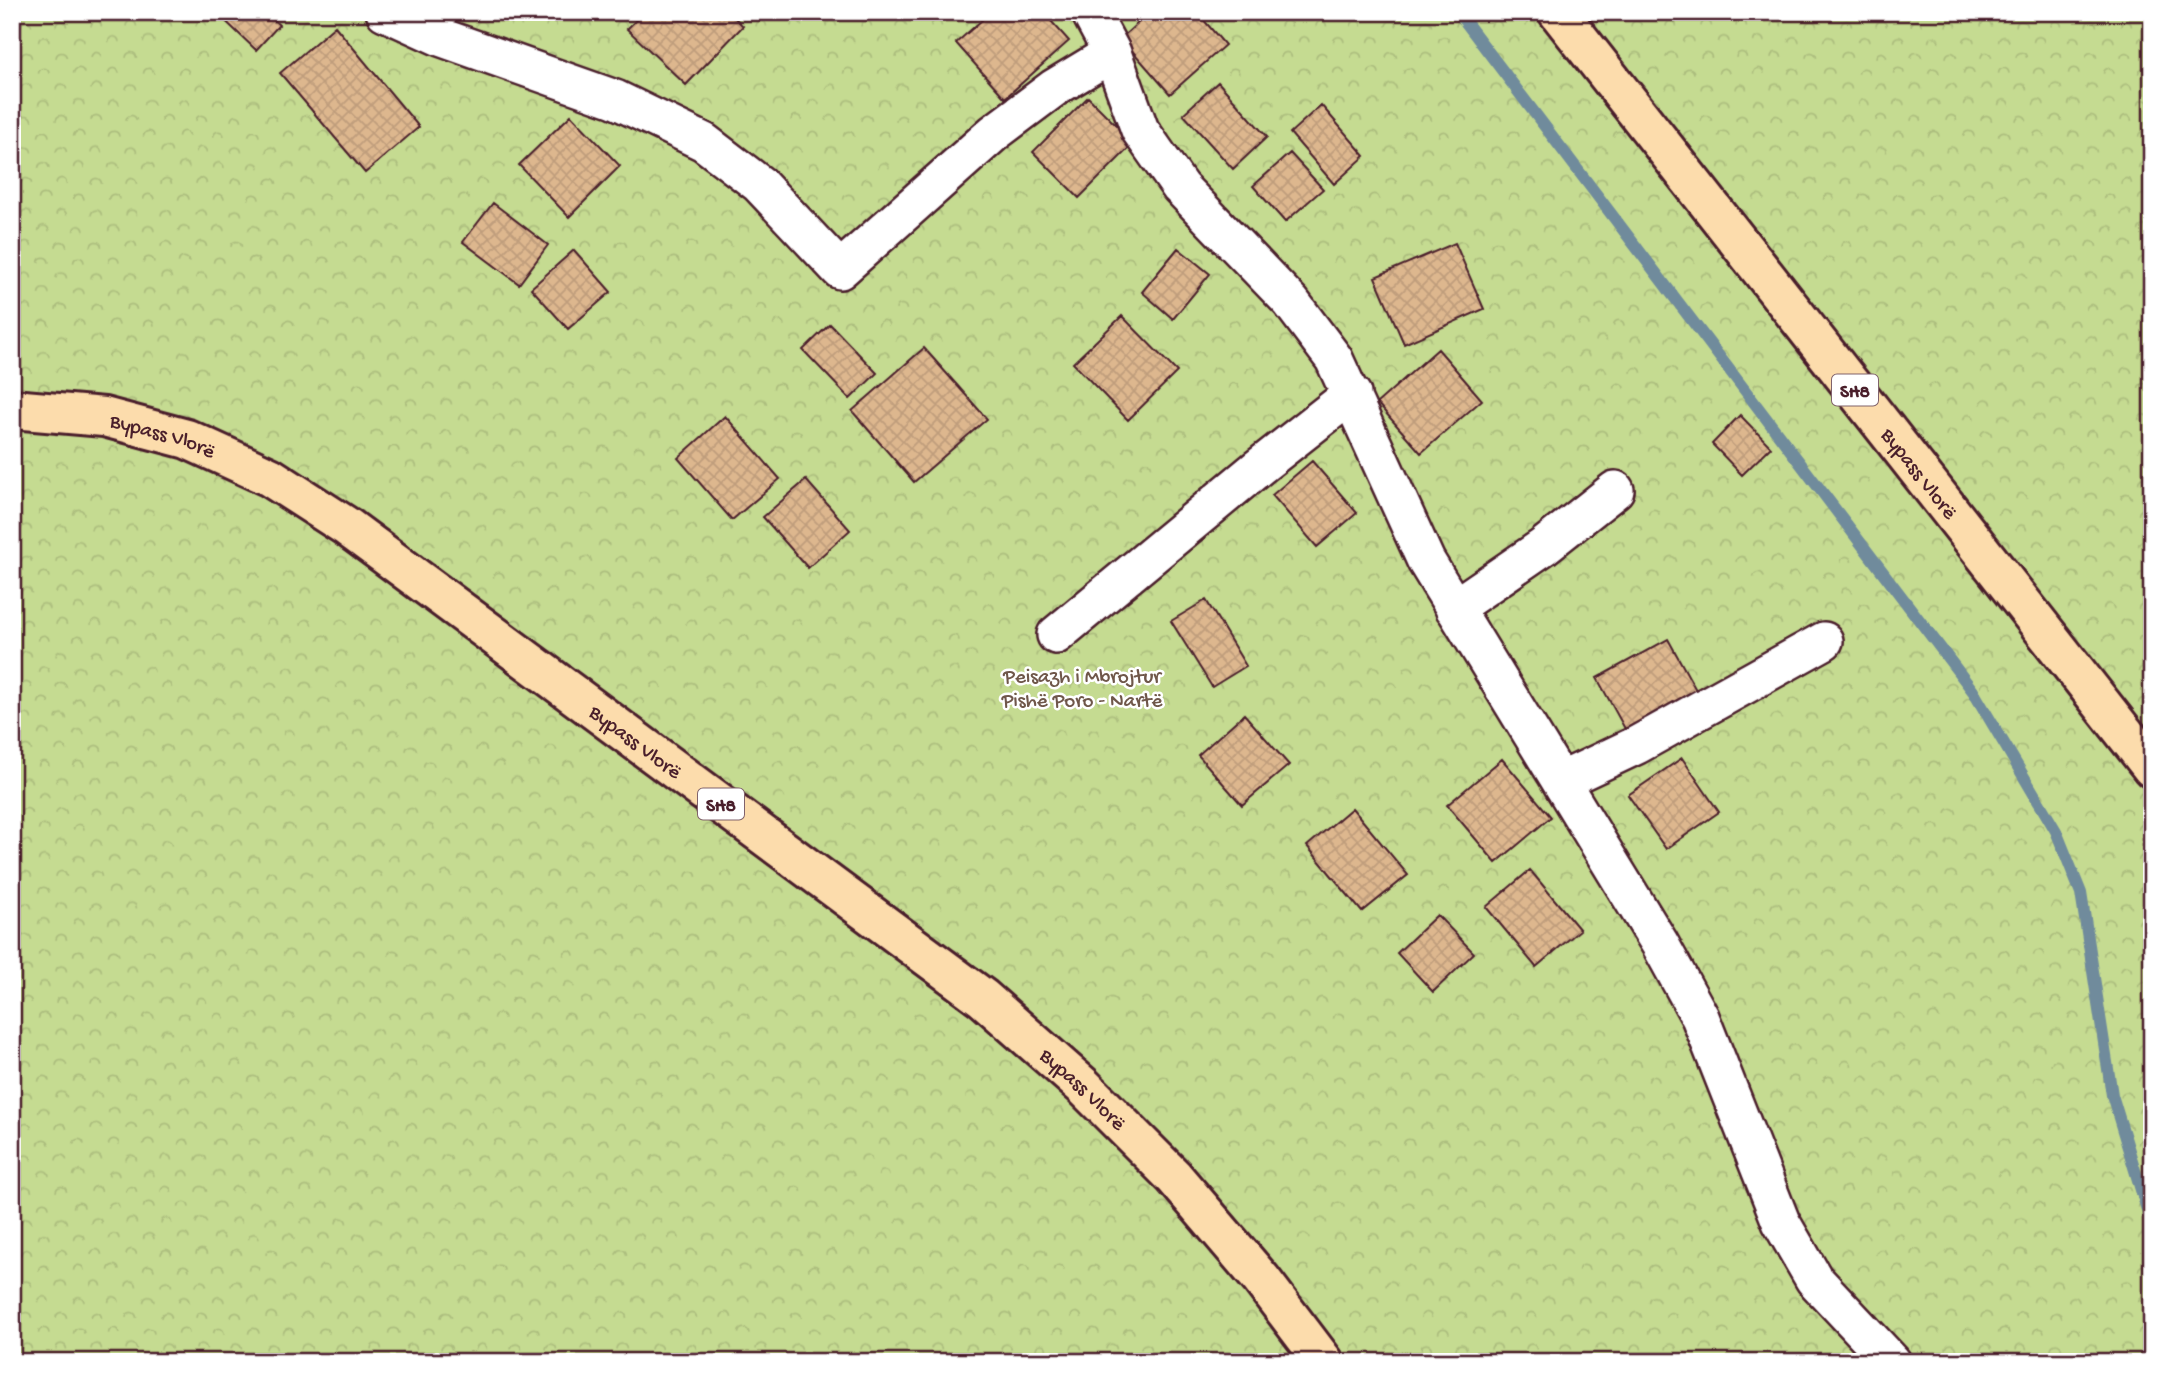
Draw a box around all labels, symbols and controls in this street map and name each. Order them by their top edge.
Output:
road number: SH8 [1832,374,1878,406]
street label: Bypass Vlorë [106,410,219,467]
street label: Bypass Vlorë [1873,424,1962,526]
park label: Peisazh i Mbrojtur Pishë Poro - Nartë [1001,666,1163,715]
street label: Bypass Vlorë [582,701,686,787]
road number: SH8 [698,789,744,820]
street label: Bypass Vlorë [1032,1044,1130,1138]

